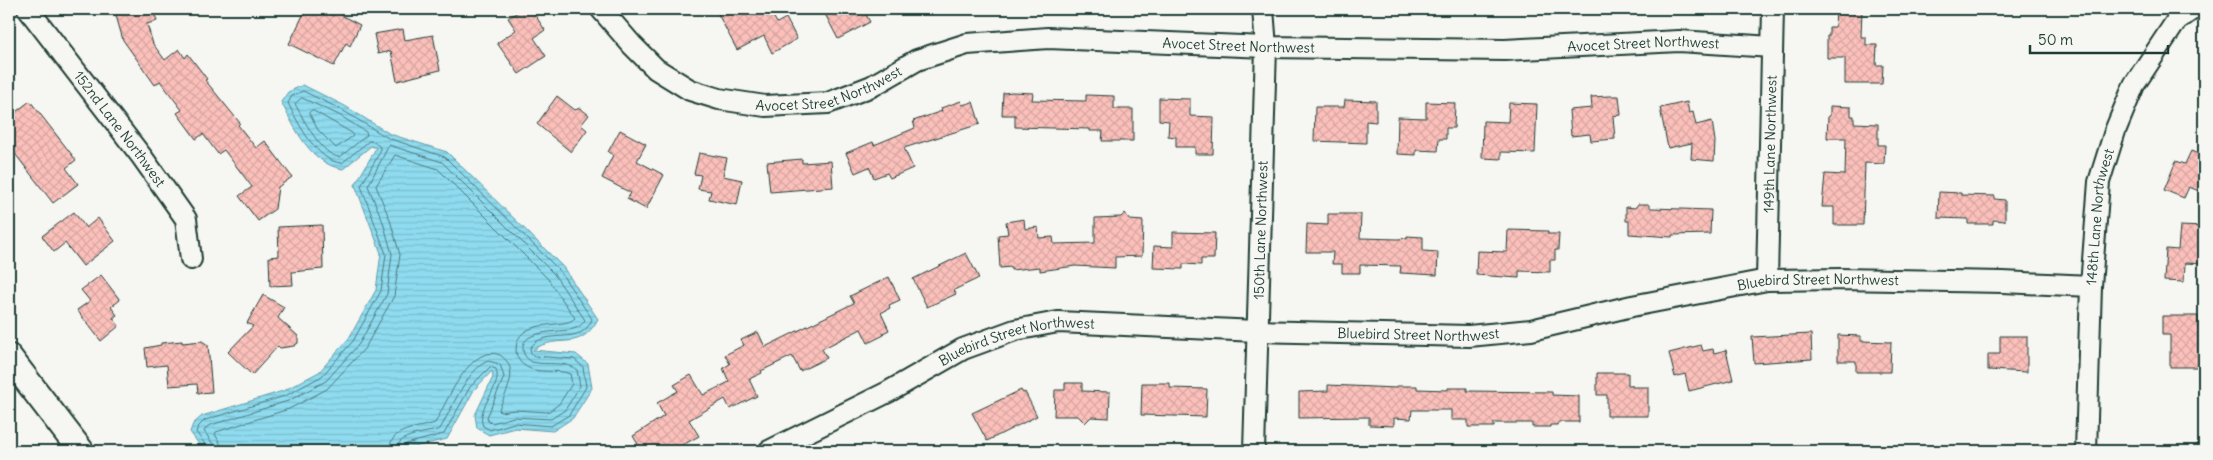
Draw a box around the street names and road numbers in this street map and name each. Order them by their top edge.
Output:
street label: Avocet Street Northwest [1567,32,1720,56]
street label: Avocet Street Northwest [1162,34,1315,57]
street label: Avocet Street Northwest [754,62,905,115]
street label: 152nd Lane Northwest [70,67,170,191]
street label: 149th Lane Northwest [1759,75,1781,213]
street label: 148th Lane Northwest [2082,146,2118,286]
street label: 150th Lane Northwest [1250,160,1272,300]
street label: Bluebird Street Northwest [1736,270,1899,295]
street label: Bluebird Street Northwest [936,313,1095,370]
street label: Bluebird Street Northwest [1337,324,1500,345]

